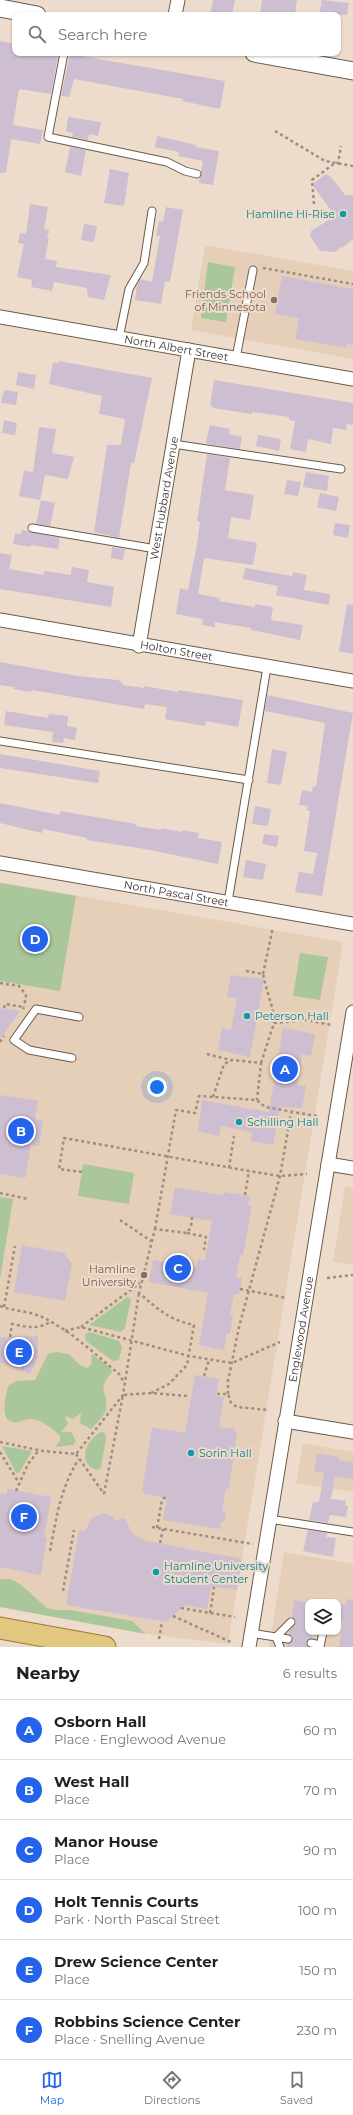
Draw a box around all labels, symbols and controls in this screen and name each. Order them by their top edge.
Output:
search box [12,12,341,56]
icon: search [26,23,48,45]
text: Search here [58,25,147,44]
place label: Hamline Hi-Rise [246,207,335,221]
marker: Hamline Hi-Rise [338,209,348,219]
place label: Friends School of Minnesota [185,287,266,314]
marker: Friends School of Minnesota [269,295,279,305]
street label: North Albert Street [123,332,230,364]
street label: West Hubbard Avenue [147,435,181,561]
street label: Holton Street [139,637,214,664]
street label: North Pascal Street [123,877,231,910]
pin: D [22,924,48,954]
place label: Peterson Hall [255,1009,329,1023]
marker: Peterson Hall [242,1011,252,1021]
pin: A [272,1054,298,1084]
your location [147,1077,167,1097]
place label: Schilling Hall [247,1115,318,1129]
pin: B [8,1116,34,1146]
marker: Schilling Hall [234,1117,244,1127]
pin: C [165,1253,191,1283]
place label: Hamline University [82,1262,136,1289]
marker: Hamline University [139,1270,149,1280]
street label: Englewood Avenue [285,1275,317,1383]
pin: E [6,1337,32,1367]
place label: Sorin Hall [199,1446,252,1460]
marker: Sorin Hall [186,1448,196,1458]
pin: F [11,1502,37,1532]
place label: Hamline University Student Center [164,1559,268,1586]
marker: Hamline University Student Center [151,1567,161,1577]
map controls [305,1599,341,1635]
button: layers [305,1599,341,1635]
text: Nearby [16,1663,80,1683]
text: 6 results [283,1665,337,1681]
text: Osborn Hall [54,1712,146,1731]
text: A [24,1722,34,1738]
text: 60 m [303,1722,337,1738]
text: Place · Englewood Avenue [54,1731,226,1747]
text: West Hall [54,1772,129,1791]
text: B [24,1782,34,1798]
text: 70 m [304,1782,337,1798]
text: Place [54,1791,90,1807]
text: Manor House [54,1832,158,1851]
text: C [24,1842,34,1858]
text: 90 m [303,1842,337,1858]
text: Place [54,1851,90,1867]
text: Holt Tennis Courts [54,1892,199,1911]
text: D [24,1902,34,1918]
text: 100 m [298,1902,337,1918]
text: Park · North Pascal Street [54,1911,220,1927]
text: Drew Science Center [54,1952,218,1971]
text: E [25,1962,33,1978]
text: 150 m [299,1962,337,1978]
text: Place [54,1971,90,1987]
text: Robbins Science Center [54,2012,241,2031]
text: F [25,2022,33,2038]
text: 230 m [296,2022,337,2038]
text: Place · Snelling Avenue [54,2031,205,2047]
tab: Map [40,2069,64,2107]
tab: Directions [144,2069,200,2107]
tab: Saved [280,2069,313,2107]

